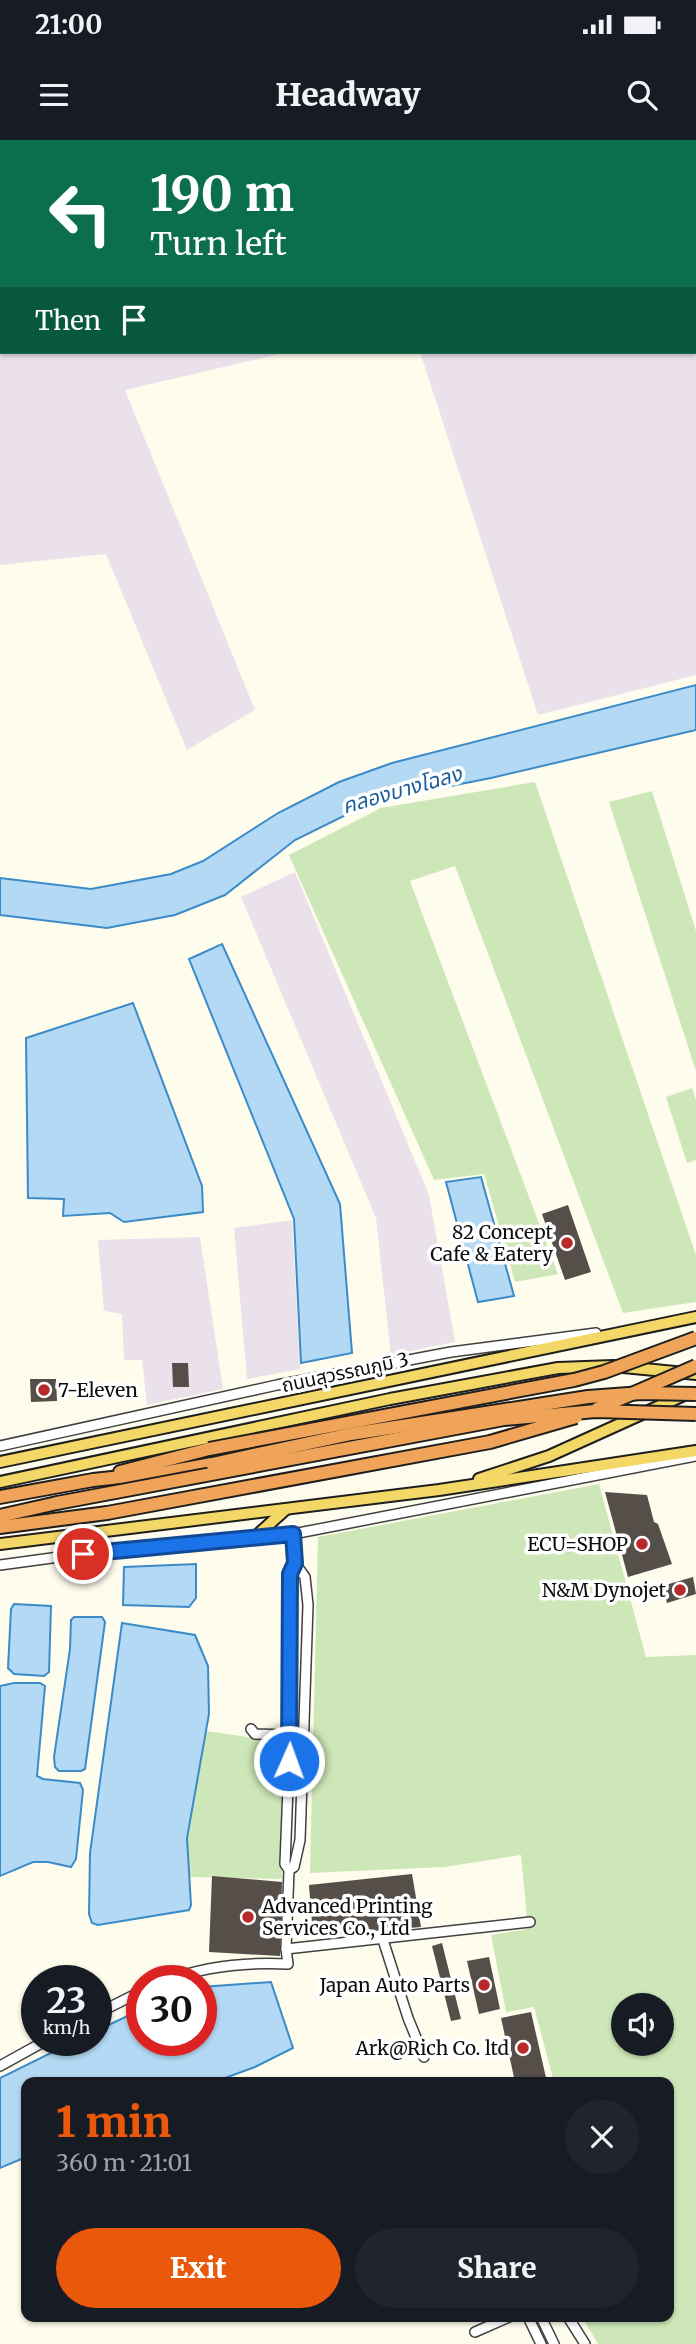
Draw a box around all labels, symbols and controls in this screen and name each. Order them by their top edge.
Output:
text: 21:00 [35,8,102,41]
text: Headway [275,75,421,115]
icon: menu [35,76,73,114]
icon: search [623,76,661,114]
text: 190 m [150,163,294,224]
icon: left [35,168,126,259]
text: Turn left [150,224,287,264]
icon: arrive [115,301,153,339]
text: Then [35,304,101,337]
water label: คลองบางโฉลง [339,759,466,819]
place label: 82 Concept Cafe & Eatery [430,1220,554,1266]
marker: 82 Concept Cafe & Eatery [559,1235,575,1251]
street label: ถนนสุวรรณภูมิ 3 [279,1347,411,1398]
place label: 7-Eleven [58,1378,138,1402]
marker: 7-Eleven [36,1382,52,1398]
pin [53,1524,113,1584]
place label: ECU=SHOP [527,1532,628,1556]
icon: arrive [64,1535,102,1573]
marker: ECU=SHOP [634,1536,650,1552]
place label: N&M Dynojet [542,1578,667,1602]
marker: N&M Dynojet [672,1582,688,1598]
position arrow [252,1724,326,1798]
place label: Advanced Printing Services Co., Ltd [261,1894,433,1940]
marker: Advanced Printing Services Co., Ltd [240,1909,256,1925]
speed limit sign: 30 [126,1965,217,2056]
place label: Japan Auto Parts [319,1973,470,1997]
marker: Japan Auto Parts [476,1977,492,1993]
text: 23 [47,1979,86,2023]
map controls [611,1993,674,2056]
button: sound [611,1993,674,2056]
text: km/h [43,2016,90,2039]
place label: Ark@Rich Co. ltd [354,2036,509,2060]
marker: Ark@Rich Co. ltd [515,2040,531,2056]
text: 1 min [56,2096,171,2148]
button: close [565,2100,639,2174]
text: 360 m · 21:01 [56,2148,192,2177]
button: Exit [56,2228,341,2308]
button: Share [355,2228,639,2308]

